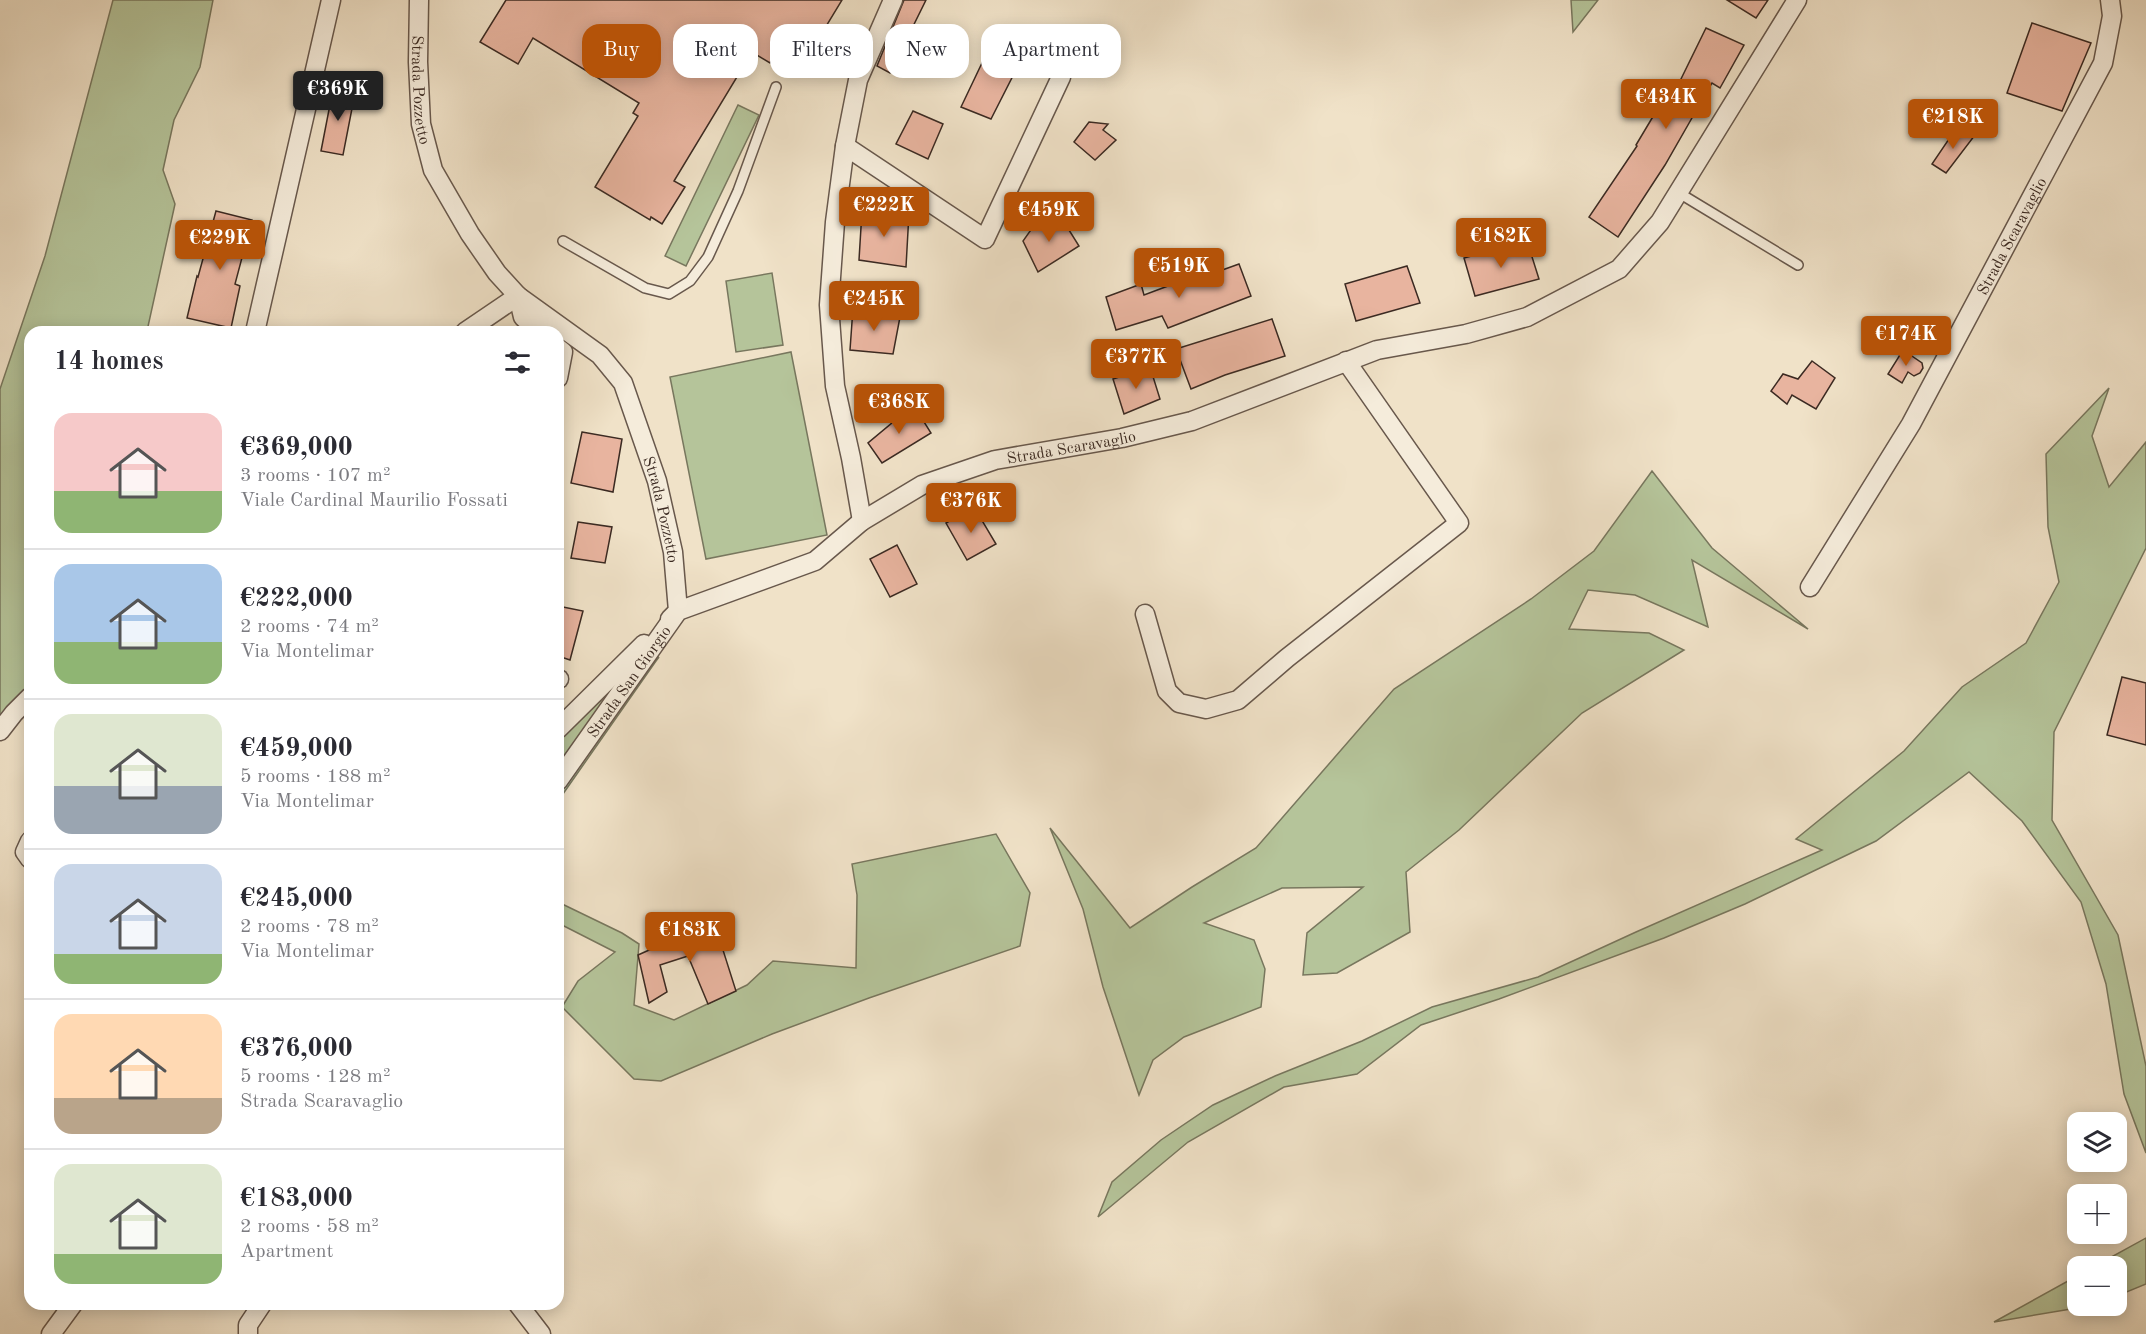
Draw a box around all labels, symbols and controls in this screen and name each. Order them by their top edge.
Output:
chip: Buy [582,24,661,78]
chip: Rent [673,24,758,78]
chip: Filters [770,24,873,78]
chip: New [885,24,969,78]
chip: Apartment [981,24,1121,78]
street label: Strada Pozzetto [408,35,432,147]
pin: €369K [296,71,380,122]
pin: €434K [1624,79,1708,130]
text: €369K [307,80,369,100]
text: €434K [1635,88,1697,108]
pin: €218K [1911,99,1995,150]
text: €218K [1922,108,1984,128]
street label: Strada Scaravaglio [1975,175,2051,298]
pin: €222K [842,187,926,238]
pin: €459K [1007,192,1091,243]
text: €222K [853,196,915,216]
text: €459K [1018,201,1080,221]
pin: €182K [1459,218,1543,269]
pin: €229K [178,220,262,271]
text: €182K [1470,227,1532,247]
text: €229K [189,229,251,249]
pin: €519K [1137,248,1221,299]
text: €519K [1148,257,1210,277]
pin: €245K [832,281,916,332]
text: €245K [843,290,905,310]
pin: €174K [1864,316,1948,367]
text: €174K [1875,325,1937,345]
pin: €377K [1094,339,1178,390]
icon: filters [501,346,534,379]
text: €377K [1105,348,1167,368]
text: 14 homes [54,349,163,375]
pin: €368K [857,384,941,435]
text: €368K [868,393,930,413]
street label: Strada Scaravaglio [1006,429,1138,468]
text: €369,000 [240,435,353,461]
icon: home [102,437,174,509]
street label: Strada Pozzetto [639,455,680,564]
text: 3 rooms · 107 m² [240,466,390,486]
pin: €376K [929,483,1013,534]
text: Viale Cardinal Maurilio Fossati [240,491,508,511]
text: €376K [940,492,1002,512]
text: €222,000 [240,586,353,612]
icon: home [102,588,174,660]
text: 2 rooms · 74 m² [240,617,379,637]
street label: Strada San Giorgio [585,624,675,741]
text: Via Montelimar [240,642,374,662]
text: €459,000 [240,736,353,762]
icon: home [102,738,174,810]
text: 5 rooms · 188 m² [240,767,390,787]
text: Via Montelimar [240,792,374,812]
text: €245,000 [240,886,353,912]
icon: home [102,888,174,960]
pin: €183K [648,912,732,963]
text: 2 rooms · 78 m² [240,917,379,937]
text: €183K [659,921,721,941]
text: Via Montelimar [240,942,374,962]
text: €376,000 [240,1036,353,1062]
icon: home [102,1038,174,1110]
text: 5 rooms · 128 m² [240,1067,390,1087]
text: Strada Scaravaglio [240,1092,403,1112]
map controls [2067,1112,2127,1316]
button: layers [2067,1112,2127,1172]
button: + [2067,1184,2127,1244]
text: €183,000 [240,1186,353,1212]
icon: home [102,1188,174,1260]
text: 2 rooms · 58 m² [240,1217,379,1237]
text: Apartment [240,1242,334,1262]
button: − [2067,1256,2127,1316]

